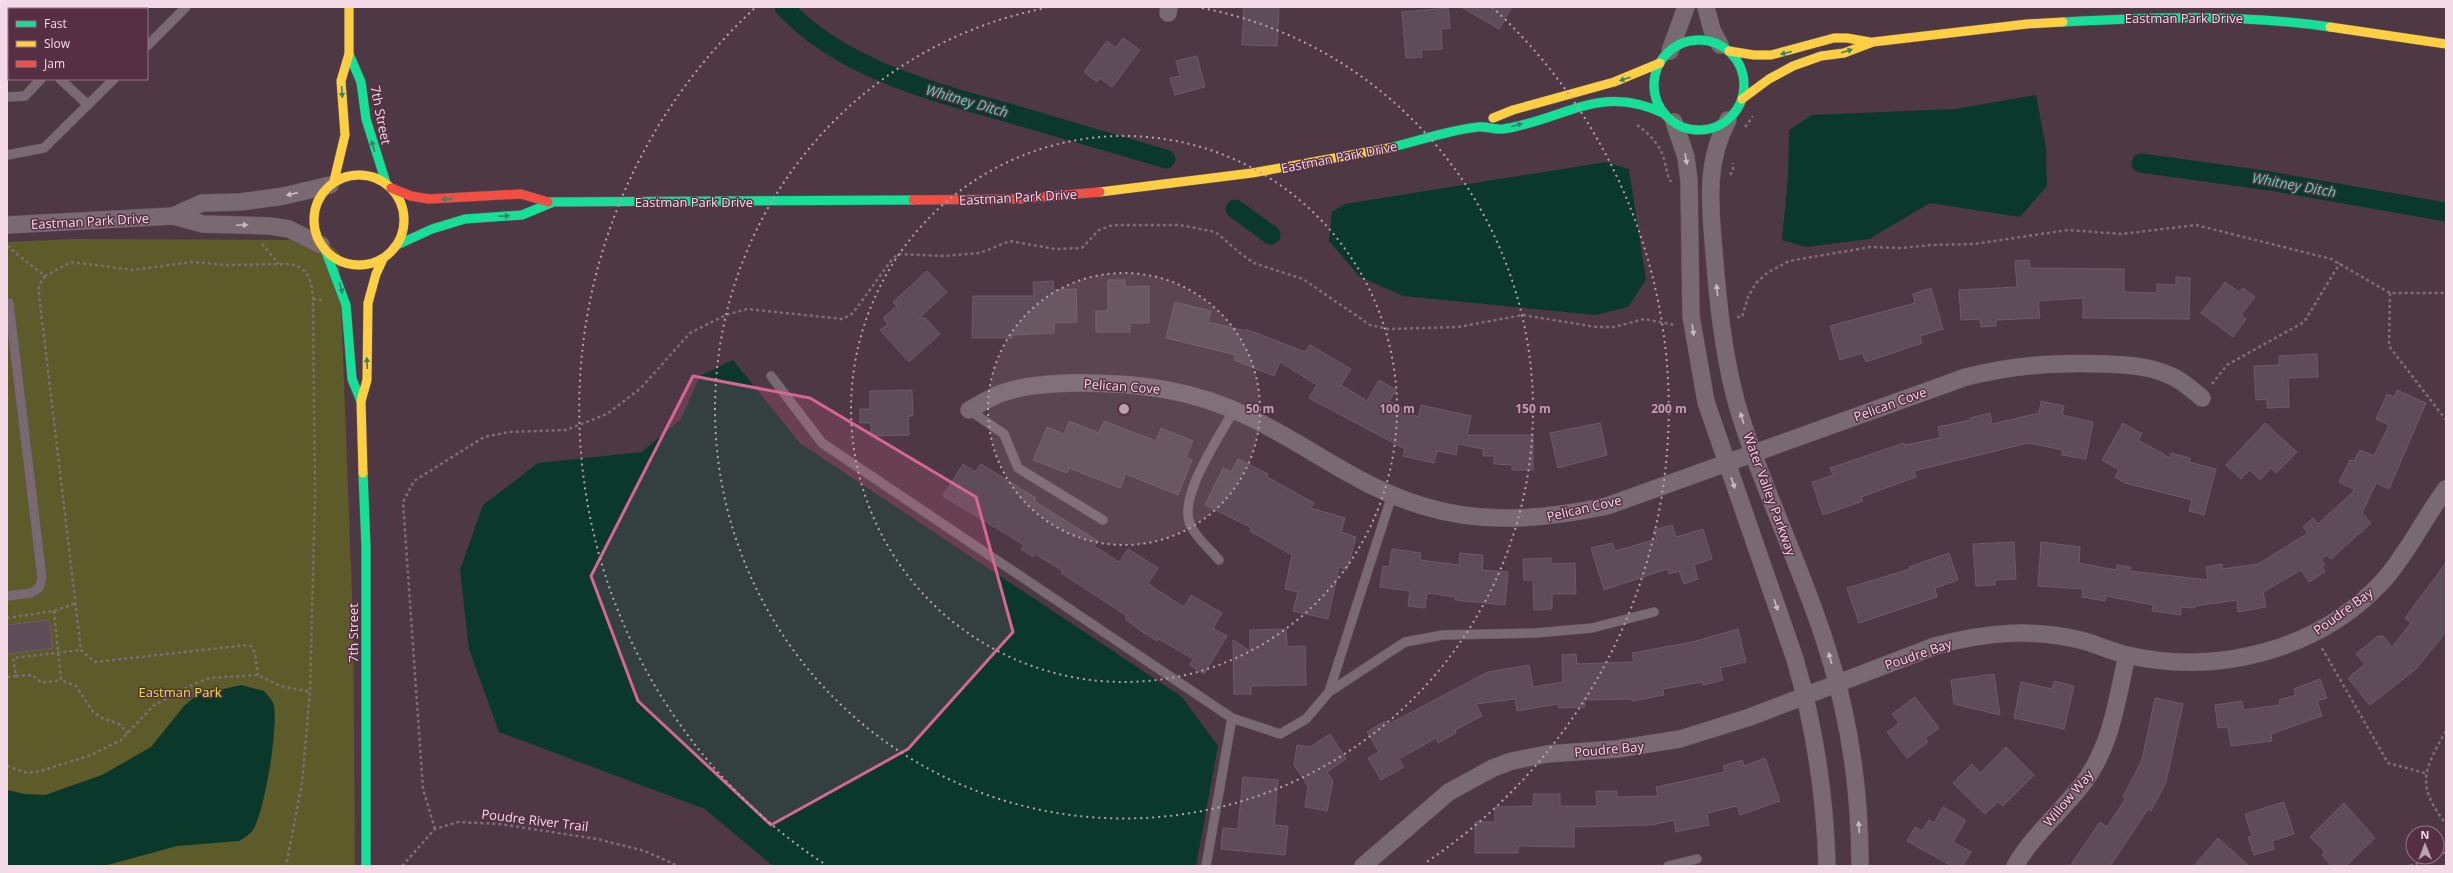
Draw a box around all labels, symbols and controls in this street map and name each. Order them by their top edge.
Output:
legend [8,8,148,80]
street label: Eastman Park Drive [2125,9,2243,27]
text: Fast [44,15,67,32]
text: Slow [44,35,71,52]
one-way arrow [1842,48,1854,54]
one-way arrow [1779,50,1792,56]
text: Jam [43,55,65,72]
one-way arrow [1619,77,1631,83]
water label: Whitney Ditch [924,80,1011,121]
street label: 7th Street [366,84,396,146]
one-way arrow [338,86,345,98]
one-way arrow [1511,122,1523,128]
street label: Eastman Park Drive [1279,137,1399,177]
one-way arrow [370,140,376,152]
one-way arrow [1683,153,1689,165]
water label: Whitney Ditch [2250,168,2338,201]
street label: Eastman Park Drive [958,185,1078,209]
one-way arrow [286,192,298,198]
street label: Eastman Park Drive [635,193,753,211]
one-way arrow [441,195,453,202]
street label: Eastman Park Drive [30,209,150,233]
one-way arrow [498,213,511,219]
one-way arrow [236,222,249,228]
one-way arrow [338,283,344,295]
one-way arrow [1714,284,1720,296]
one-way arrow [1690,324,1696,336]
one-way arrow [363,357,370,369]
street label: Pelican Cove [1083,374,1161,398]
street label: Pelican Cove [1851,382,1929,426]
text: 50 m [1246,400,1274,417]
text: 100 m [1379,400,1415,417]
text: 150 m [1515,400,1551,417]
text: 200 m [1651,400,1687,417]
centre of rings [1117,402,1131,416]
one-way arrow [1739,411,1745,423]
street label: Water Valley Parkway [1739,430,1801,558]
one-way arrow [1730,477,1736,489]
street label: Pelican Cove [1545,491,1623,525]
street label: Poudre Bay [2310,583,2377,639]
one-way arrow [1773,600,1779,612]
street label: 7th Street [344,603,362,663]
street label: Poudre Bay [1882,634,1954,674]
one-way arrow [1827,652,1833,664]
park label: Eastman Park [138,683,222,701]
street label: Poudre Bay [1573,737,1645,761]
street label: Willow Way [2039,765,2097,830]
street label: Poudre River Trail [480,805,590,835]
one-way arrow [1855,821,1862,833]
north arrow [2405,825,2445,865]
text: N [2420,827,2429,842]

